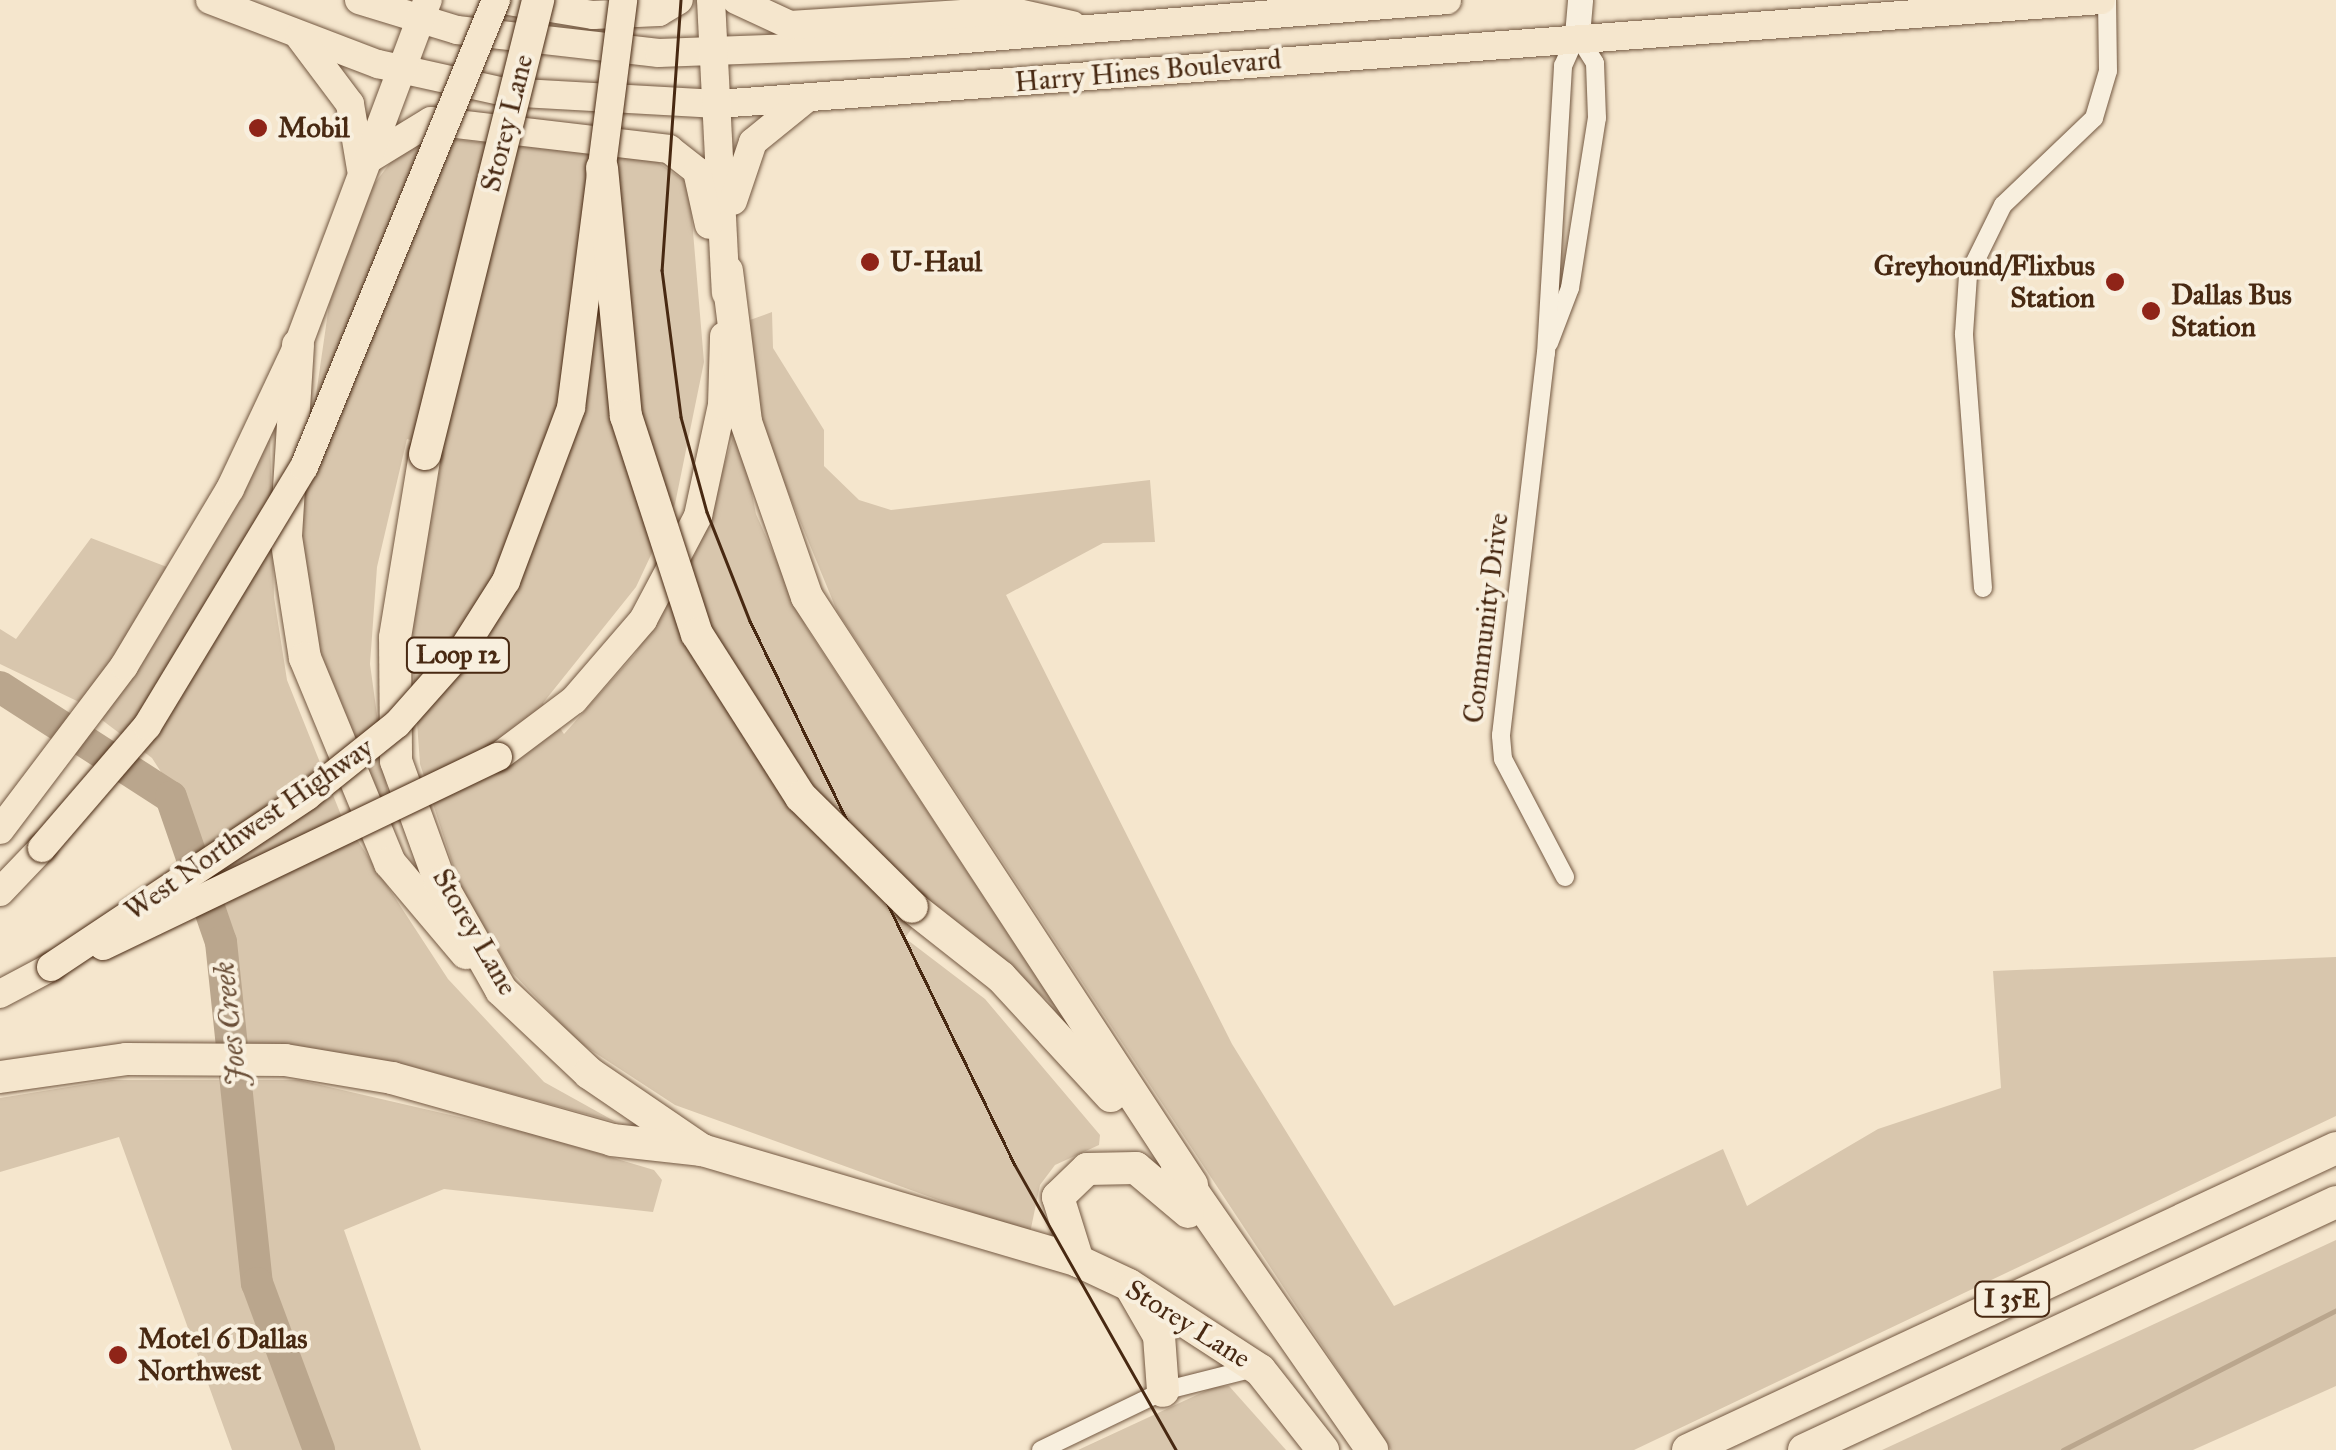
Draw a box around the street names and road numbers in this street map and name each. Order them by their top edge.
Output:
street label: Harry Hines Boulevard [1013,43,1283,99]
street label: Storey Lane [474,51,540,195]
street label: Community Drive [1456,511,1516,725]
road number: Loop 12 [406,635,510,675]
street label: West Northwest Highway [118,731,380,927]
street label: Storey Lane [425,863,525,1001]
street label: Storey Lane [1120,1273,1256,1375]
road number: I 35E [1972,1279,2052,1319]

